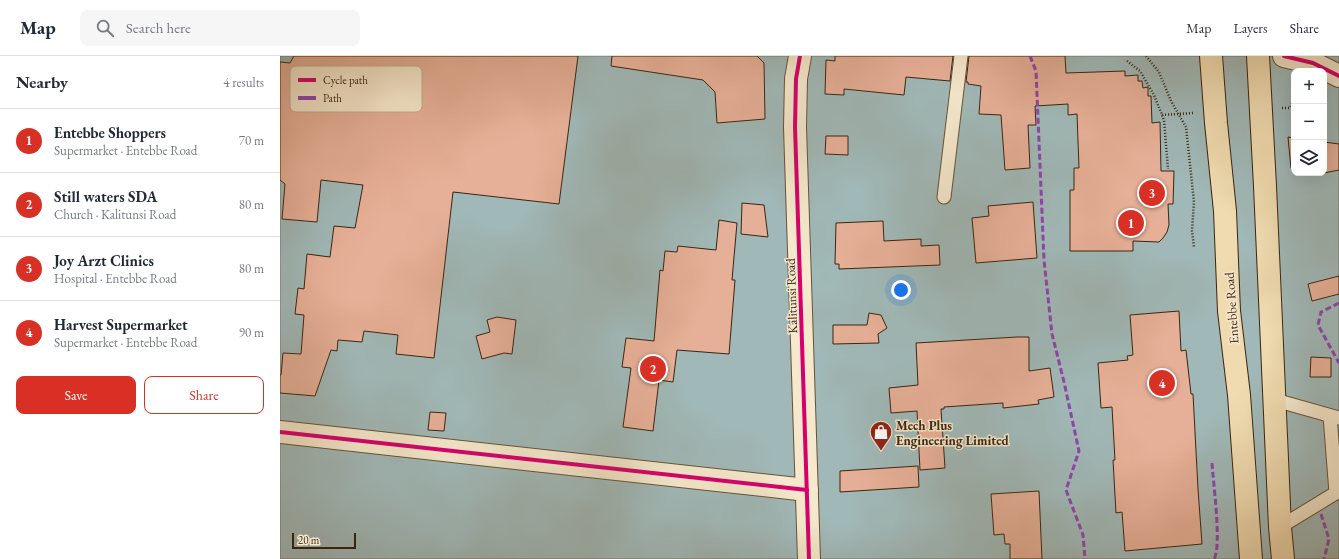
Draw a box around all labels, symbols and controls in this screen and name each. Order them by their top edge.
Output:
search box [80,10,360,46]
text: Map [20,15,56,40]
icon: search [94,17,116,39]
text: Search here [126,18,191,37]
text: Map [1186,19,1211,37]
text: Layers [1233,19,1268,37]
text: Share [1290,19,1319,37]
legend [290,66,422,112]
map controls [1291,68,1327,176]
button: + [1291,68,1327,104]
text: Nearby [16,71,68,93]
text: Cycle path [323,73,368,87]
text: 4 results [223,74,264,91]
text: Path [323,91,342,105]
button: − [1291,104,1327,140]
text: Entebbe Shoppers [54,123,166,142]
text: 1 [26,132,32,149]
text: 70 m [239,132,264,149]
button: layers [1291,140,1327,176]
text: Supermarket · Entebbe Road [54,142,197,159]
pin: 3 [1139,178,1165,208]
text: Still waters SDA [54,187,157,206]
text: 2 [26,196,32,213]
text: 80 m [239,196,264,213]
text: Church · Kalitunsi Road [54,206,176,223]
pin: 1 [1118,208,1144,238]
text: Joy Arzt Clinics [54,251,154,270]
street label: Kalitunsi Road [782,258,801,334]
text: 3 [26,260,32,277]
text: 80 m [239,260,264,277]
text: Hospital · Entebbe Road [54,270,177,287]
street label: Entebbe Road [1220,271,1242,344]
your location [891,280,911,300]
text: Harvest Supermarket [54,315,188,334]
text: 4 [26,324,32,341]
text: 90 m [239,324,264,341]
text: Supermarket · Entebbe Road [54,334,197,351]
pin: 2 [640,354,666,384]
pin: 4 [1149,368,1175,398]
button: Save [16,376,136,414]
button: Share [144,376,264,414]
place label: Mech Plus Engineering Limited [896,417,1010,449]
shop icon: Mech Plus Engineering Limited [868,419,894,452]
scale bar [292,531,356,550]
text: 20 m [298,533,319,547]

